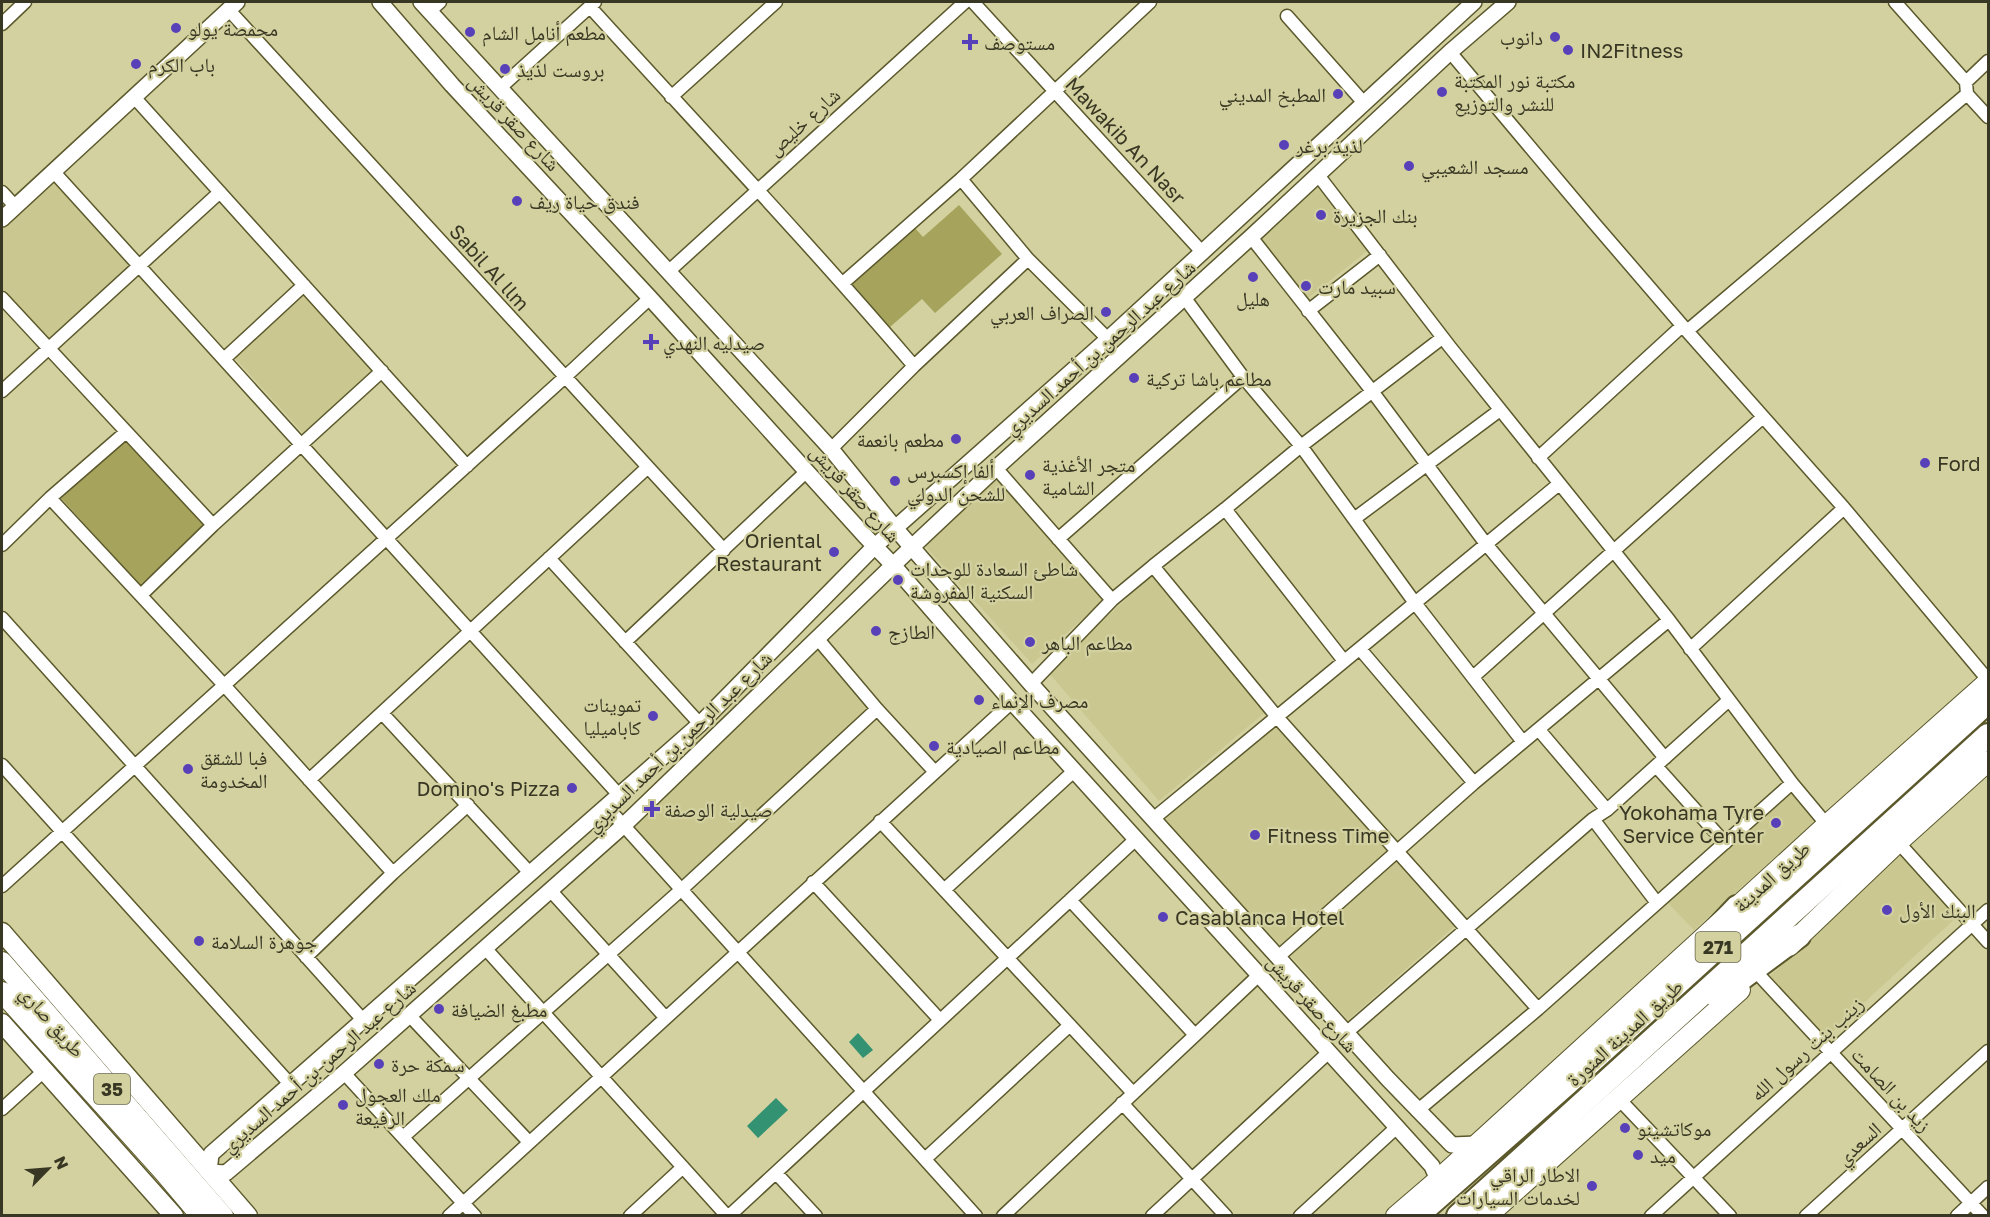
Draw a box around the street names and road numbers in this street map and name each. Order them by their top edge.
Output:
street label: شارع صقر قريش [463,69,566,177]
street label: Mawakib An Nasr [1061,71,1191,209]
street label: شارع خليص [762,82,846,161]
street label: Sabil Al llm [445,219,535,315]
street label: شارع عبد الرحمن بن أحمد السديري [998,255,1203,443]
street label: شارع صقر قريش [804,439,906,548]
street label: شارع عبد الرحمن بن أحمد السديري [580,646,780,840]
street label: طريق المدينة [1728,835,1815,917]
road number: 271 [1696,932,1740,962]
street label: شارع صقر قريش [1261,949,1363,1058]
street label: طريق المدينة المنورة [1561,974,1688,1091]
street label: شارع عبد الرحمن بن أحمد السديري [216,975,423,1161]
street label: طريق صاري [12,980,91,1065]
street label: زينب بنت رسول الله [1744,991,1868,1106]
street label: زيد بن الصامت [1846,1042,1937,1137]
road number: 35 [94,1074,130,1104]
street label: السعدي [1831,1117,1889,1173]

